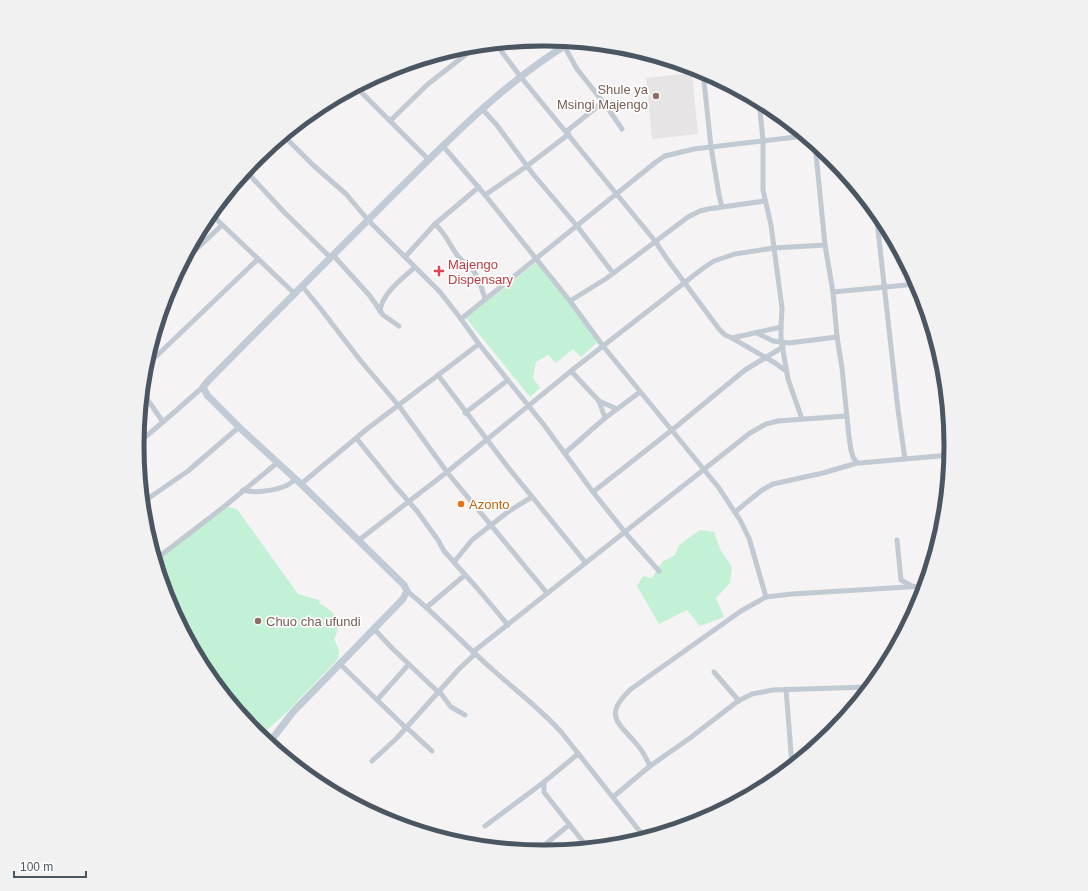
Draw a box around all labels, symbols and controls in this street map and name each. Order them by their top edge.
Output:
place label: Shule ya Msingi Majengo [557,82,649,112]
marker: Shule ya Msingi Majengo [651,91,661,101]
place label: Majengo Dispensary [448,257,514,287]
marker: Majengo Dispensary [433,265,445,277]
place label: Azonto [469,497,509,512]
marker: Azonto [456,499,466,509]
place label: Chuo cha ufundi [266,614,361,629]
marker: Chuo cha ufundi [253,616,263,626]
scale bar [14,853,86,879]
text: 100 m [20,860,53,874]

